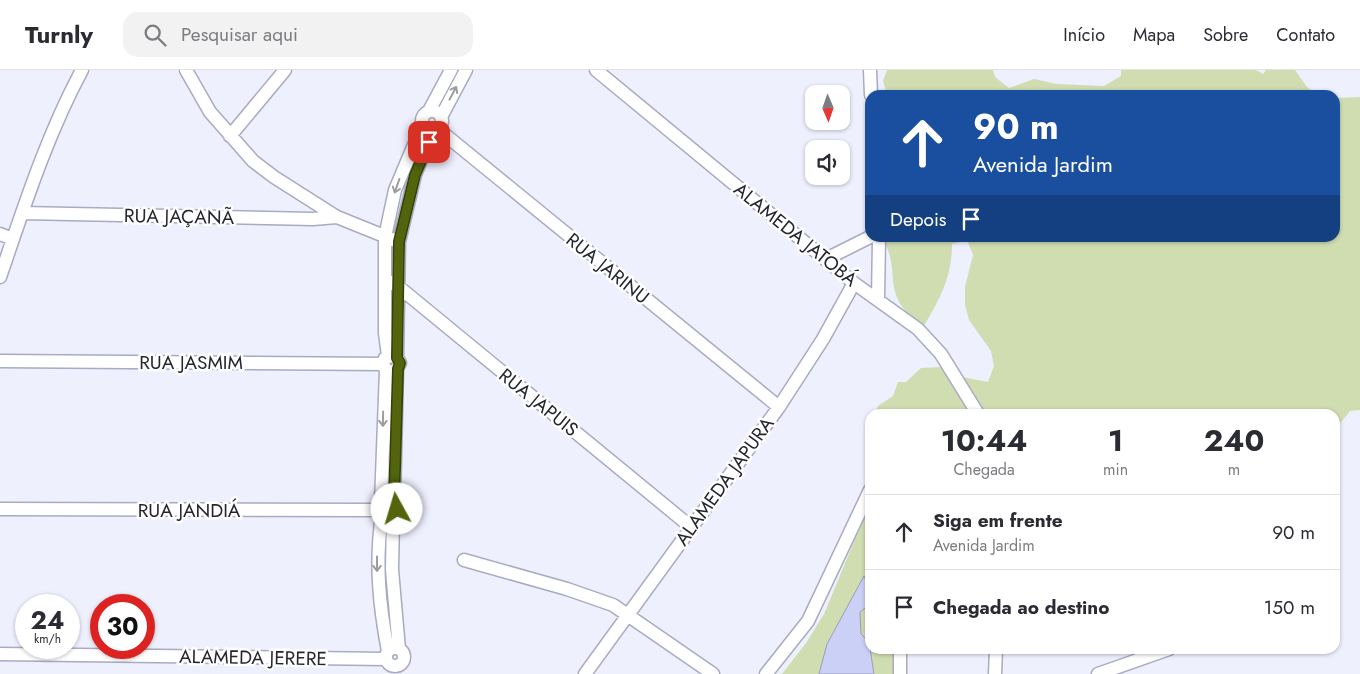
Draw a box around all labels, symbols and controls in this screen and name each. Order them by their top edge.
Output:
search box [123,12,473,57]
text: Turnly [25,17,93,52]
icon: search [141,21,169,49]
text: Pesquisar aqui [181,21,298,48]
text: Início [1063,22,1105,48]
text: Mapa [1133,22,1175,48]
text: Sobre [1203,22,1248,48]
text: Contato [1276,22,1335,48]
north arrow [805,85,850,130]
map controls [805,85,850,185]
one-way arrow [448,86,458,101]
text: 90 m [973,102,1059,152]
icon: ahead [890,110,955,175]
pin [408,121,450,163]
icon: arrive [415,128,443,156]
button: sound [805,140,850,185]
text: Avenida Jardim [973,148,1113,180]
street label: ALAMEDA JATOBÁ [728,176,864,293]
one-way arrow [392,178,401,194]
street label: RUA JAÇANÃ [124,202,235,231]
icon: arrive [957,205,985,233]
text: Depois [890,206,947,233]
street label: RUA JARINU [560,226,655,310]
street label: RUA JASMIM [139,349,243,376]
street label: RUA JAPUIS [493,362,584,443]
one-way arrow [378,410,388,426]
street label: ALAMEDA JAPURA [668,411,781,551]
text: 10:44 [941,419,1027,462]
text: 1 [1108,419,1123,462]
text: 240 [1204,419,1264,462]
text: Chegada [953,458,1015,481]
text: min [1103,458,1128,481]
text: m [1228,458,1240,481]
position arrow [370,482,422,534]
street label: RUA JANDIÁ [138,497,241,524]
text: Siga em frente [933,507,1063,534]
icon: ahead [890,518,918,546]
text: 90 m [1272,519,1315,546]
text: Avenida Jardim [933,534,1035,557]
one-way arrow [372,556,382,572]
icon: arrive [890,593,918,621]
speed limit sign: 30 [90,594,155,659]
text: Chegada ao destino [933,594,1109,621]
text: 150 m [1264,594,1315,621]
text: 24 [31,602,64,638]
text: km/h [34,630,61,648]
street label: ALAMEDA JERERE [179,643,327,672]

